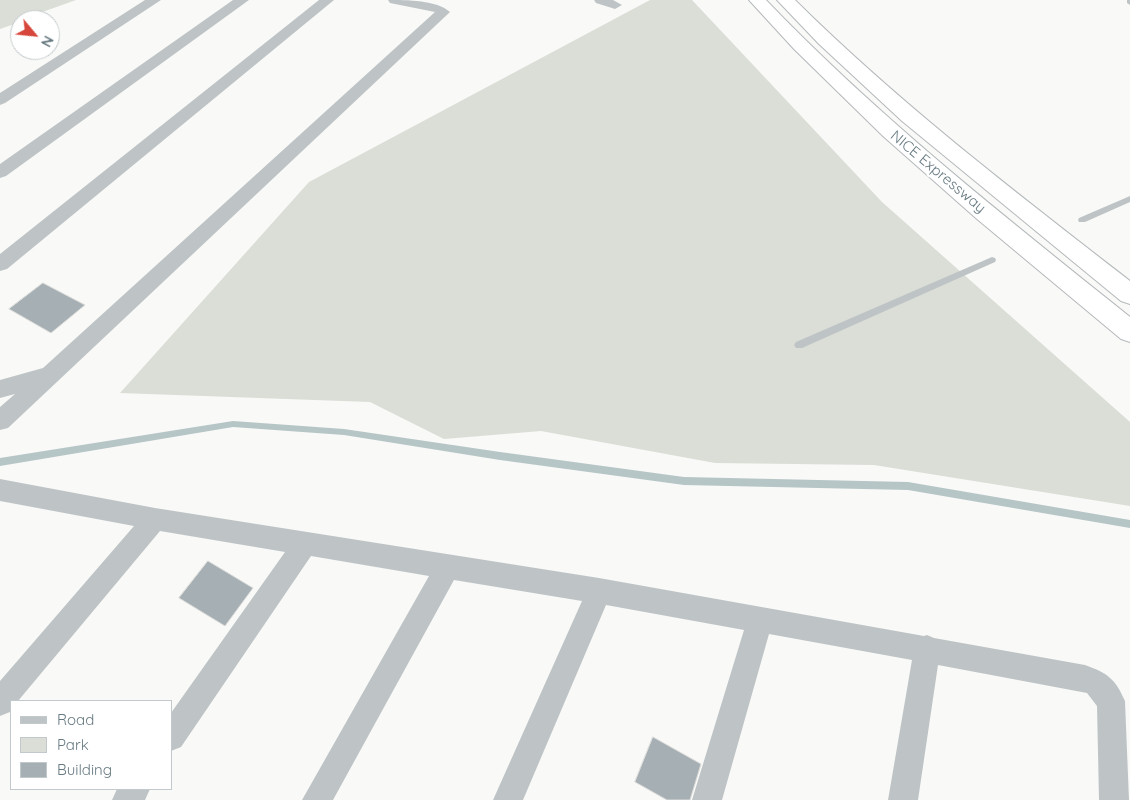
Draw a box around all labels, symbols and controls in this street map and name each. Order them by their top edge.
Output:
north arrow [10,10,60,60]
text: N [37,33,58,50]
street label: NICE Expressway [887,127,989,217]
legend [10,700,172,790]
text: Road [57,710,94,729]
text: Park [57,735,89,754]
text: Building [57,760,112,779]

